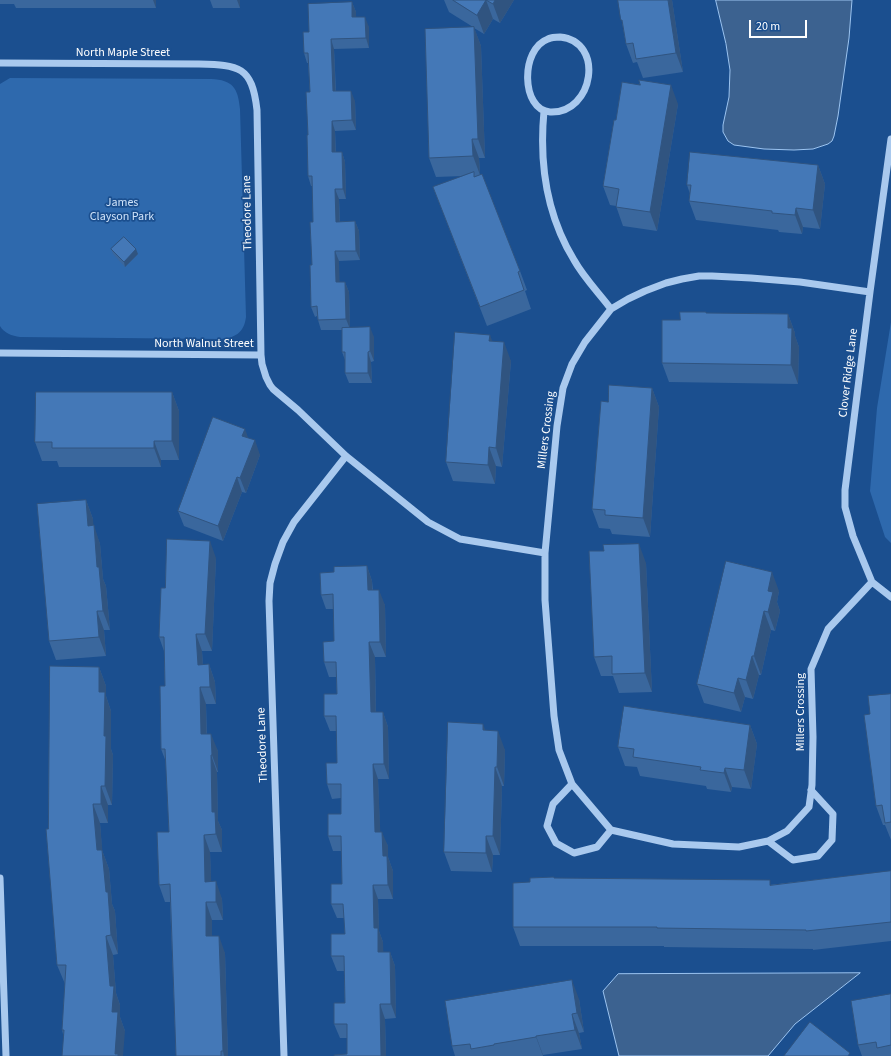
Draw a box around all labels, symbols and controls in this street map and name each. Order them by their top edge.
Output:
scale bar [751,12,809,38]
text: 20 m [756,18,780,35]
street label: North Maple Street [76,46,170,60]
street label: Theodore Lane [240,175,256,251]
park label: James Clayson Park [90,196,154,224]
street label: Clover Ridge Lane [836,328,862,418]
street label: North Walnut Street [154,337,254,351]
street label: Millers Crossing [535,390,559,470]
street label: Millers Crossing [794,673,808,751]
street label: Theodore Lane [254,707,272,783]

